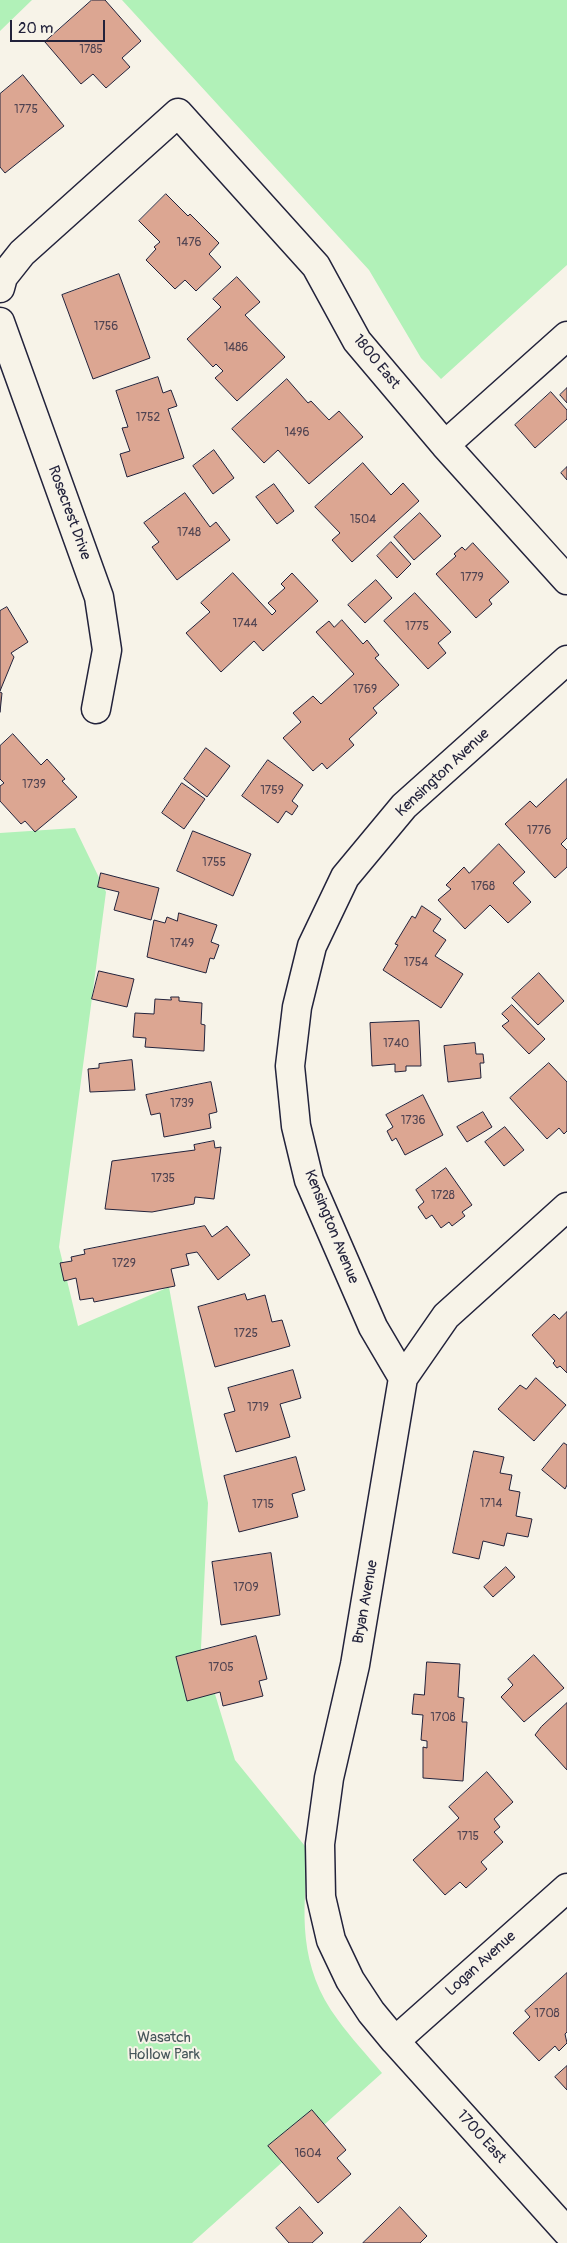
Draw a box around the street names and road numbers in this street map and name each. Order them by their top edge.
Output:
street label: 1800 East [349,331,403,393]
street label: Rosecrest Drive [44,463,94,563]
street label: Kensington Avenue [392,725,494,821]
street label: Kensington Avenue [300,1167,362,1287]
street label: Bryan Avenue [350,1559,382,1645]
street label: Logan Avenue [442,1928,520,2000]
street label: 1700 East [453,2107,509,2167]

